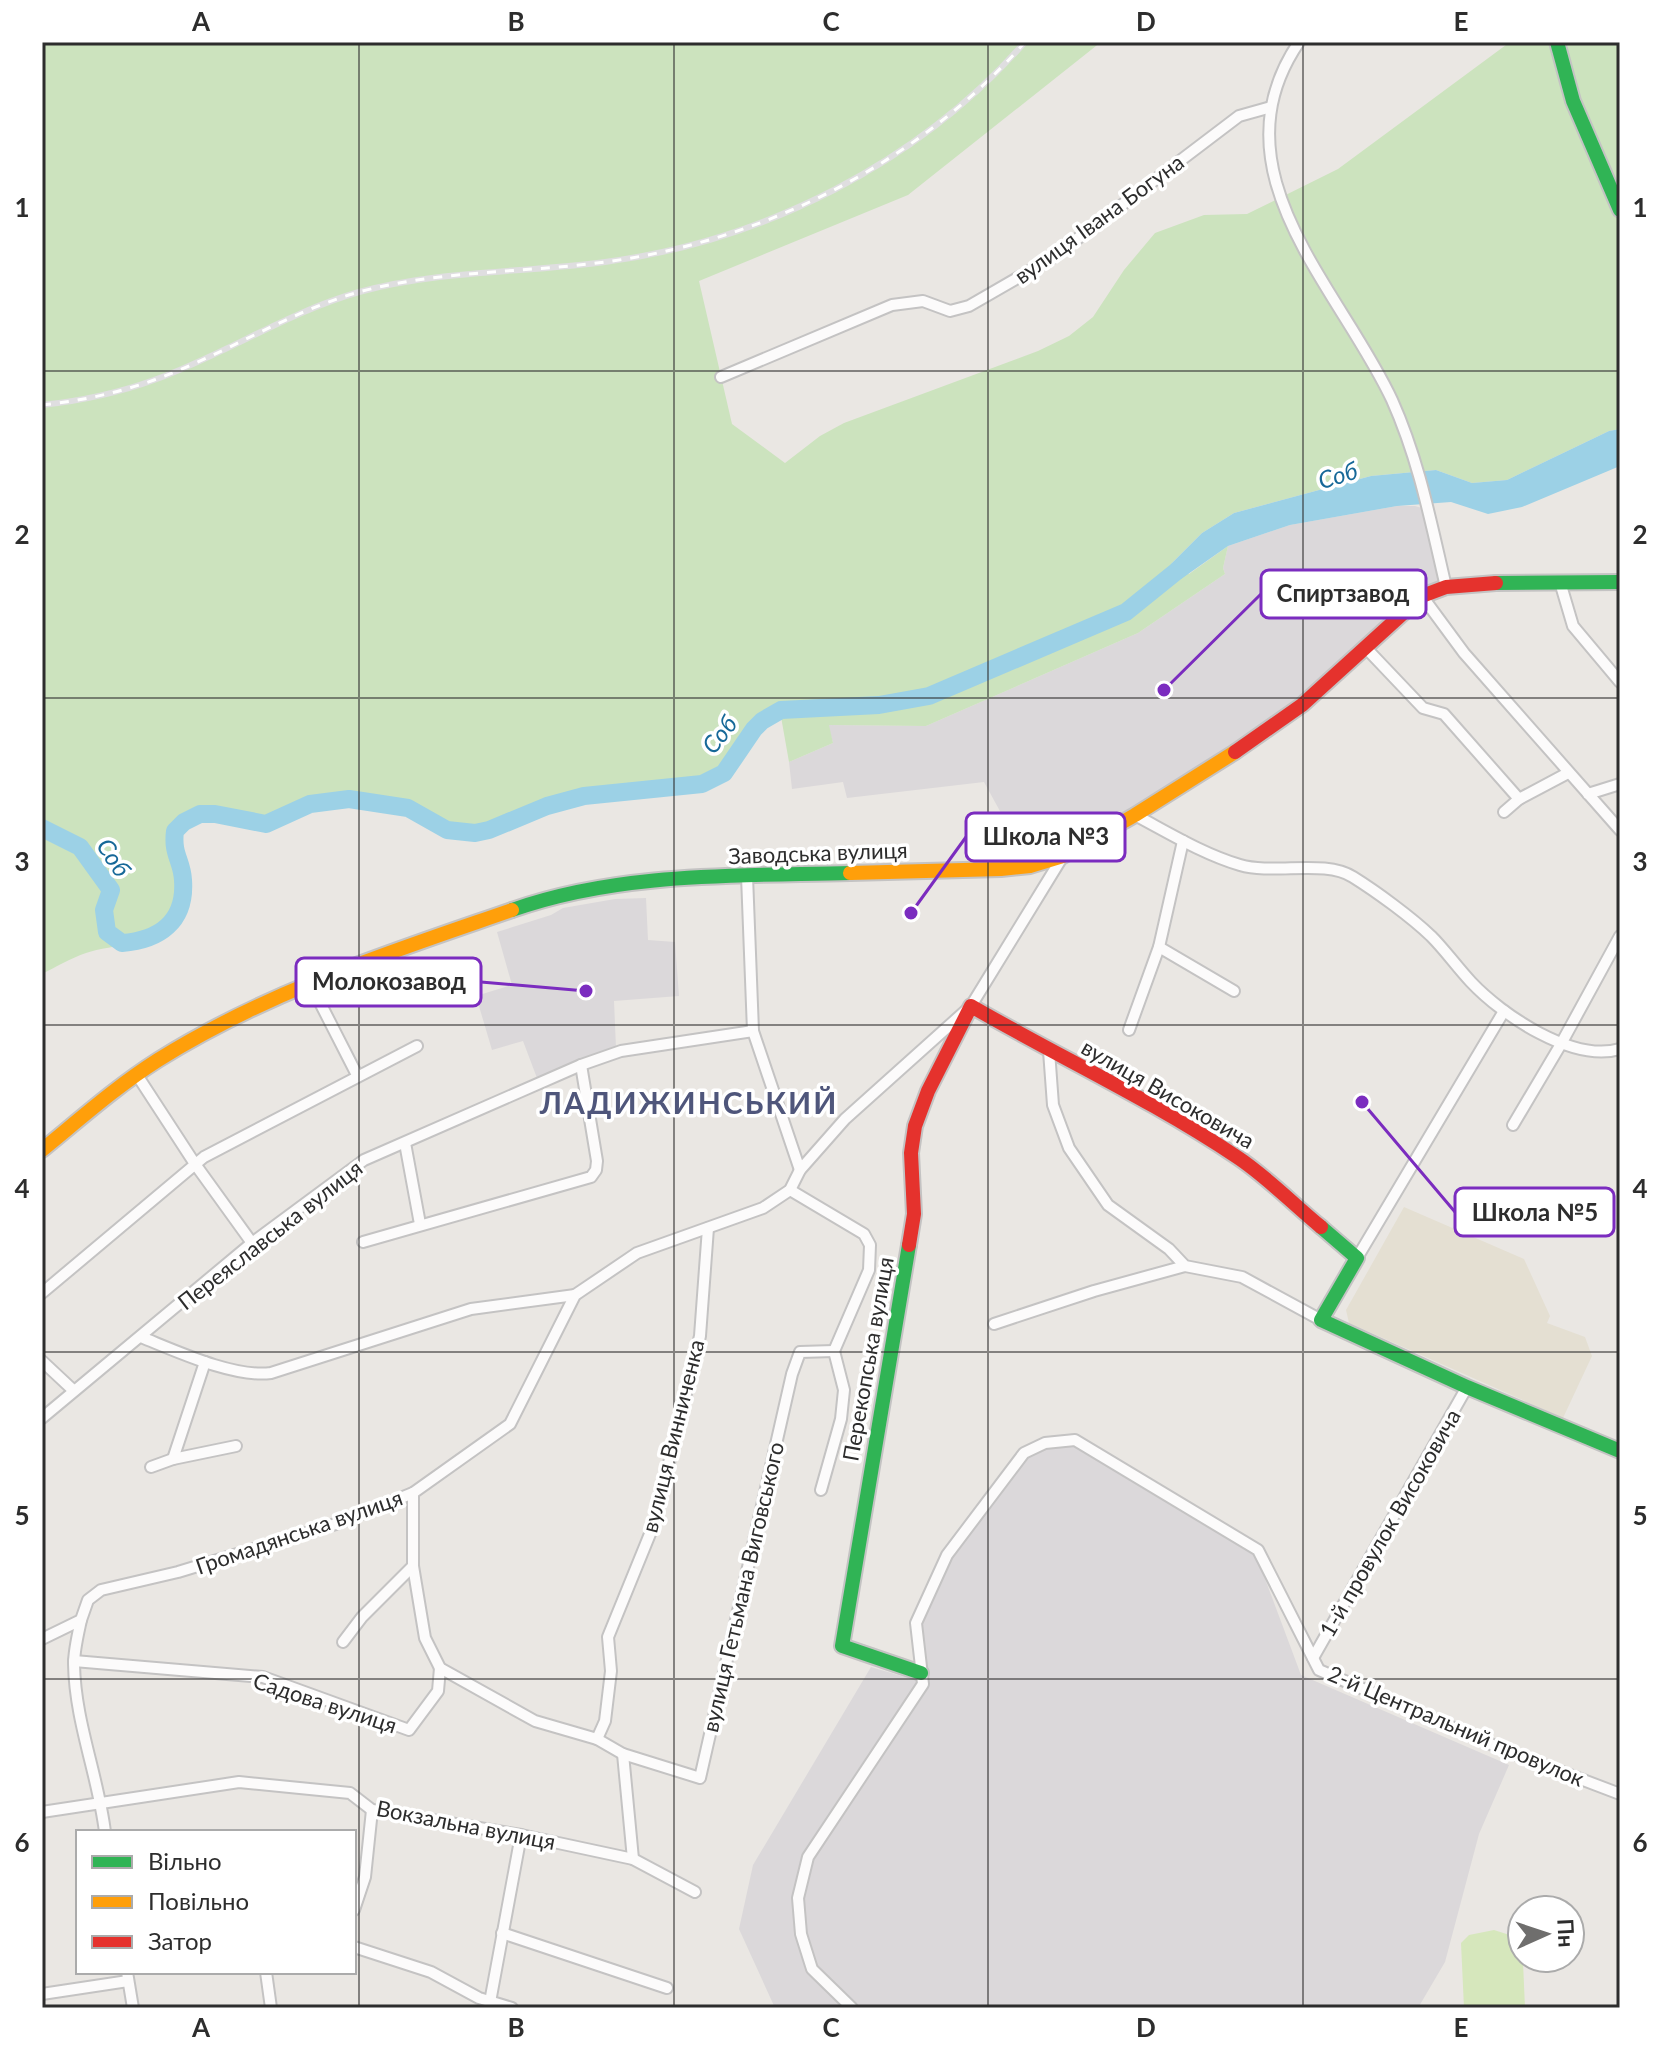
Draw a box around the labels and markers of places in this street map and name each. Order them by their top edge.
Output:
callout: Спиртзавод [1261,570,1426,618]
callout: Школа №3 [966,813,1125,861]
callout: Молокозавод [296,958,481,1006]
callout: Школа №5 [1455,1188,1614,1236]

